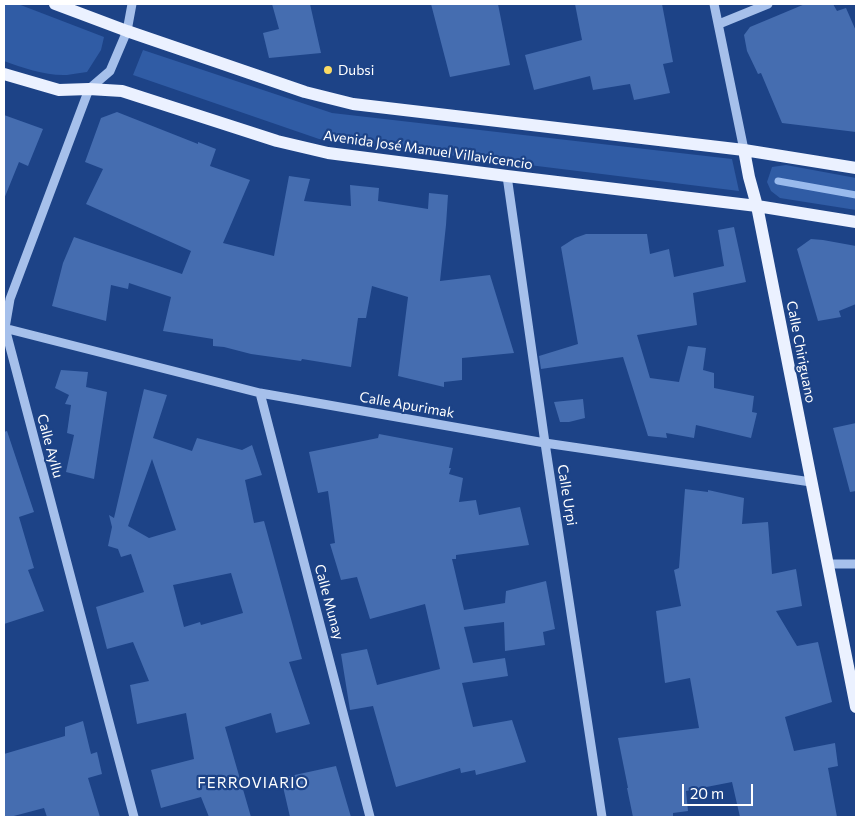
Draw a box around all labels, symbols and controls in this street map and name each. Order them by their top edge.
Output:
place label: Dubsi [338,62,374,78]
marker: Dubsi [322,64,334,76]
street label: Avenida José Manuel Villavicencio [322,127,534,173]
street label: Calle Chiriguano [783,300,819,404]
street label: Calle Apurimak [358,388,456,422]
street label: Calle Ayllu [33,412,67,480]
street label: Calle Urpi [554,463,580,527]
street label: Calle Munay [311,562,347,642]
district label: FERROVIARIO [196,774,310,792]
scale bar [685,774,756,806]
text: 20 m [690,784,724,802]

